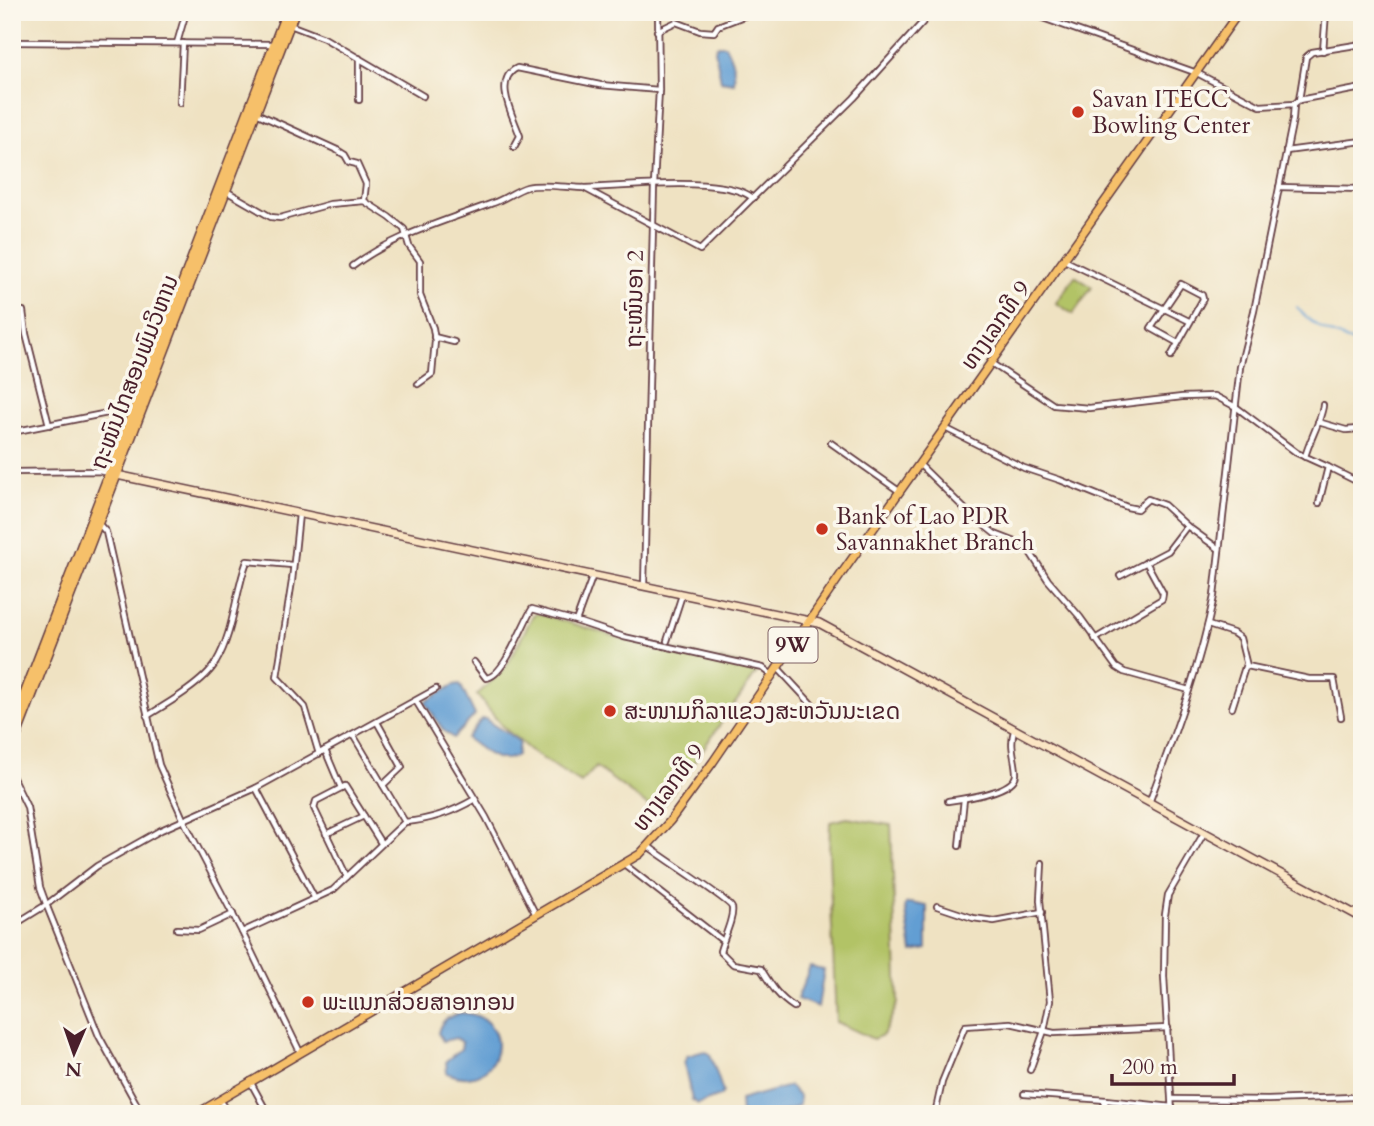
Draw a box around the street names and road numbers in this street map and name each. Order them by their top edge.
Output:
street label: ຖະໜົນອາ 2 [618,250,651,348]
street label: ຖະໜົນໄກສອນພົມວິຫານ [83,270,186,474]
street label: ທາງເລກທີ 9 [953,275,1037,376]
road number: 9W [768,628,818,662]
street label: ທາງເລກທີ 9 [625,737,712,837]

